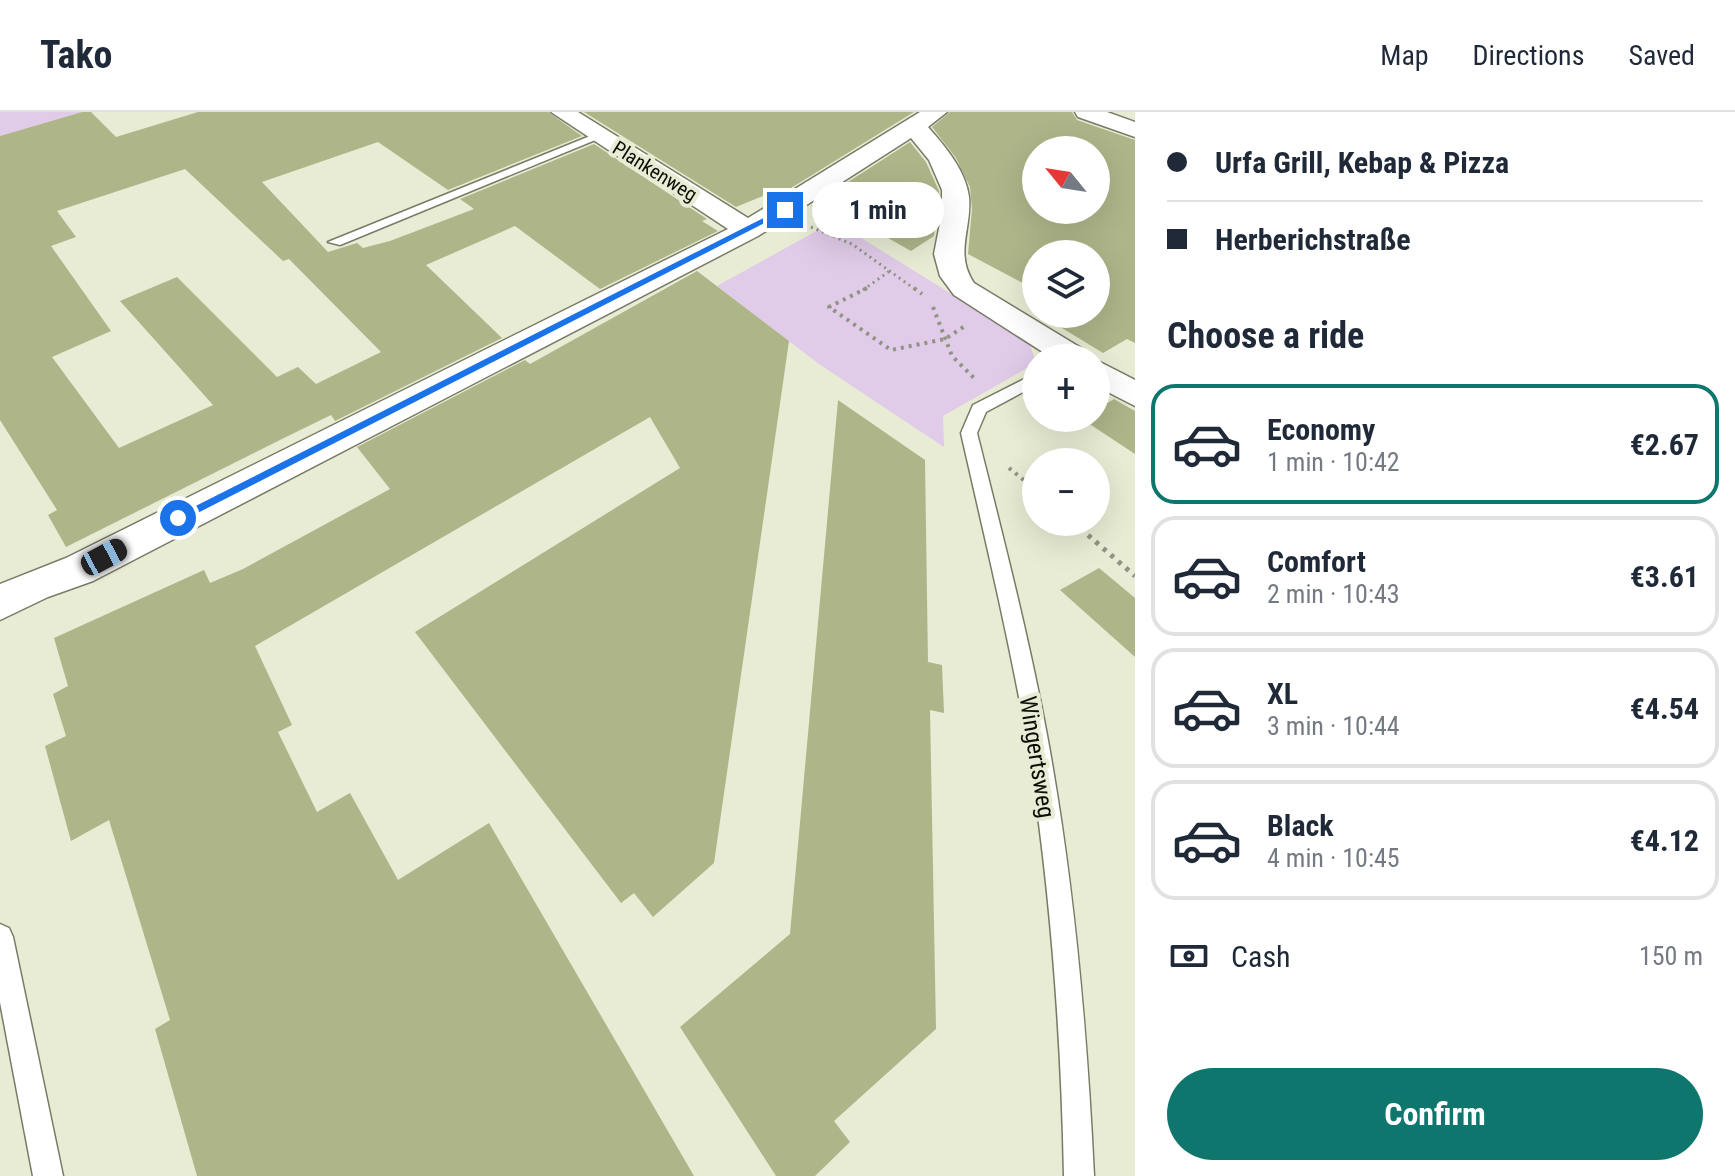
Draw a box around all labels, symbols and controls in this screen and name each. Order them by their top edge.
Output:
text: Tako [40,33,113,77]
text: Map [1380,39,1429,72]
text: Directions [1473,39,1584,72]
text: Saved [1628,39,1695,72]
street label: Plankenweg [608,136,702,206]
north arrow [1022,136,1110,224]
map controls [1022,136,1110,536]
text: Urfa Grill, Kebap & Pizza [1215,145,1509,180]
callout: 1 min [813,182,945,238]
route end [767,192,803,228]
text: 1 min [849,195,907,225]
text: Herberichstraße [1215,222,1411,257]
button: layers [1022,240,1110,328]
text: Choose a ride [1167,315,1364,357]
button: + [1022,344,1110,432]
icon: car [1171,408,1243,480]
text: Economy [1267,412,1375,447]
text: €2.67 [1630,427,1699,462]
text: 1 min · 10:42 [1267,447,1400,477]
button: − [1022,448,1110,536]
route start [160,500,196,536]
car [77,535,131,579]
icon: car [1171,540,1243,612]
text: Comfort [1267,544,1366,579]
text: €3.61 [1630,559,1699,594]
text: 2 min · 10:43 [1267,579,1400,609]
icon: car [1171,672,1243,744]
text: XL [1267,676,1298,711]
text: €4.54 [1630,691,1699,726]
street label: Wingertsweg [1014,694,1060,820]
text: 3 min · 10:44 [1267,711,1400,741]
icon: car [1171,804,1243,876]
text: Black [1267,808,1334,843]
text: €4.12 [1630,823,1699,858]
text: 4 min · 10:45 [1267,843,1400,873]
icon: cash [1167,934,1211,978]
text: Cash [1231,939,1291,974]
text: 150 m [1639,941,1703,971]
button: Confirm [1167,1068,1703,1160]

